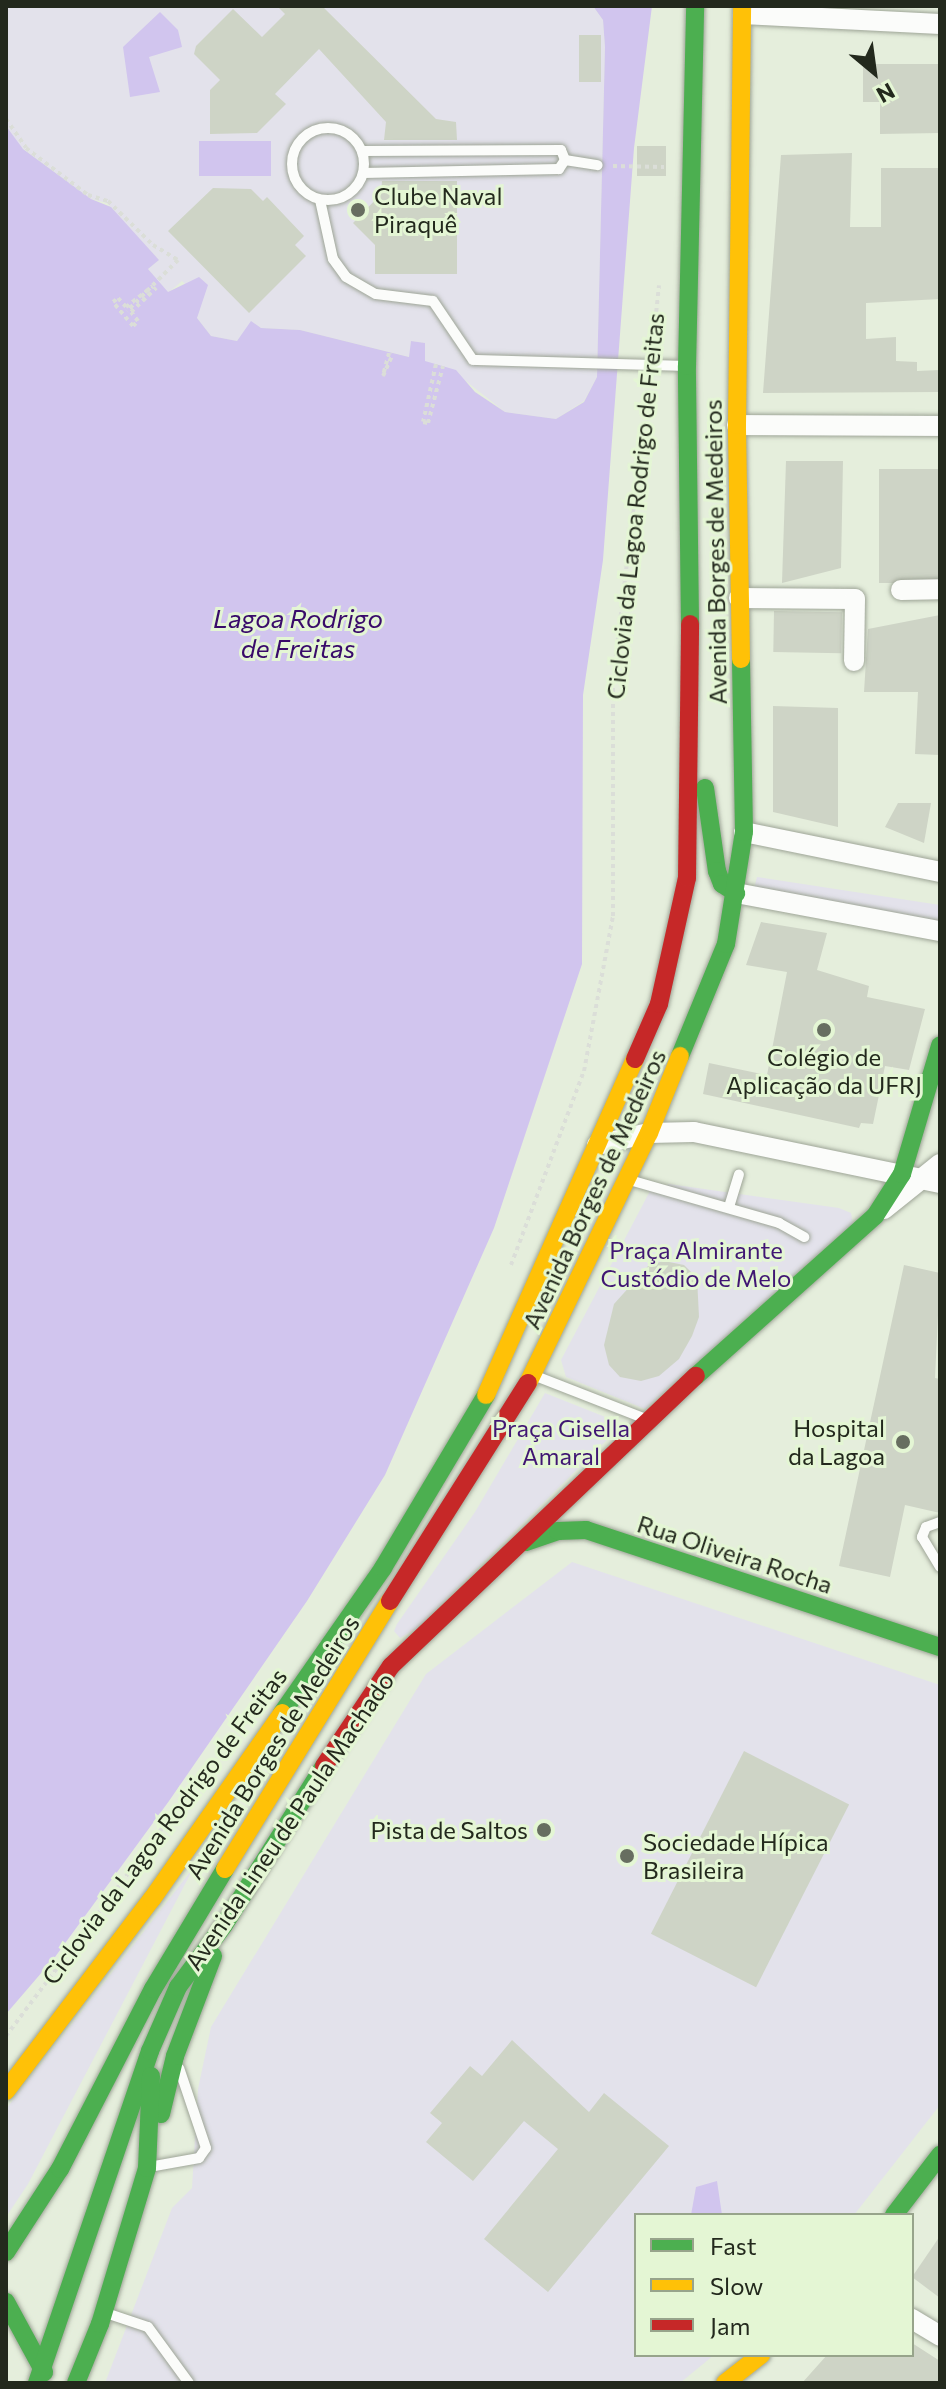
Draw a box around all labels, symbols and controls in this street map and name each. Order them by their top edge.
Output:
north arrow [834,32,914,112]
text: N [872,78,900,109]
place label: Clube Naval Piraquê [374,182,502,238]
marker: Clube Naval Piraquê [349,201,367,219]
street label: Ciclovia da Lagoa Rodrigo de Freitas [600,311,670,701]
street label: Avenida Borges de Medeiros [698,399,732,705]
water label: Lagoa Rodrigo de Freitas [213,602,383,664]
marker: Colégio de Aplicação da UFRJ [815,1021,833,1039]
place label: Colégio de Aplicação da UFRJ [726,1043,922,1099]
street label: Avenida Borges de Medeiros [516,1045,672,1333]
park label: Praça Almirante Custódio de Melo [601,1236,791,1292]
park label: Praça Gisella Amaral [492,1414,630,1470]
place label: Hospital da Lagoa [788,1414,885,1470]
marker: Hospital da Lagoa [892,1431,914,1453]
street label: Rua Oliveira Rocha [634,1509,836,1599]
street label: Avenida Borges de Medeiros [179,1610,365,1884]
street label: Ciclovia da Lagoa Rodrigo de Freitas [36,1662,292,1990]
street label: Avenida Lineu de Paula Machado [179,1667,399,1975]
place label: Pista de Saltos [370,1816,528,1844]
marker: Pista de Saltos [535,1821,553,1839]
place label: Sociedade Hípica Brasileira [643,1828,829,1884]
marker: Sociedade Hípica Brasileira [618,1847,636,1865]
legend [634,2213,914,2357]
text: Fast [710,2231,757,2260]
text: Slow [710,2271,763,2300]
text: Jam [710,2311,750,2340]

